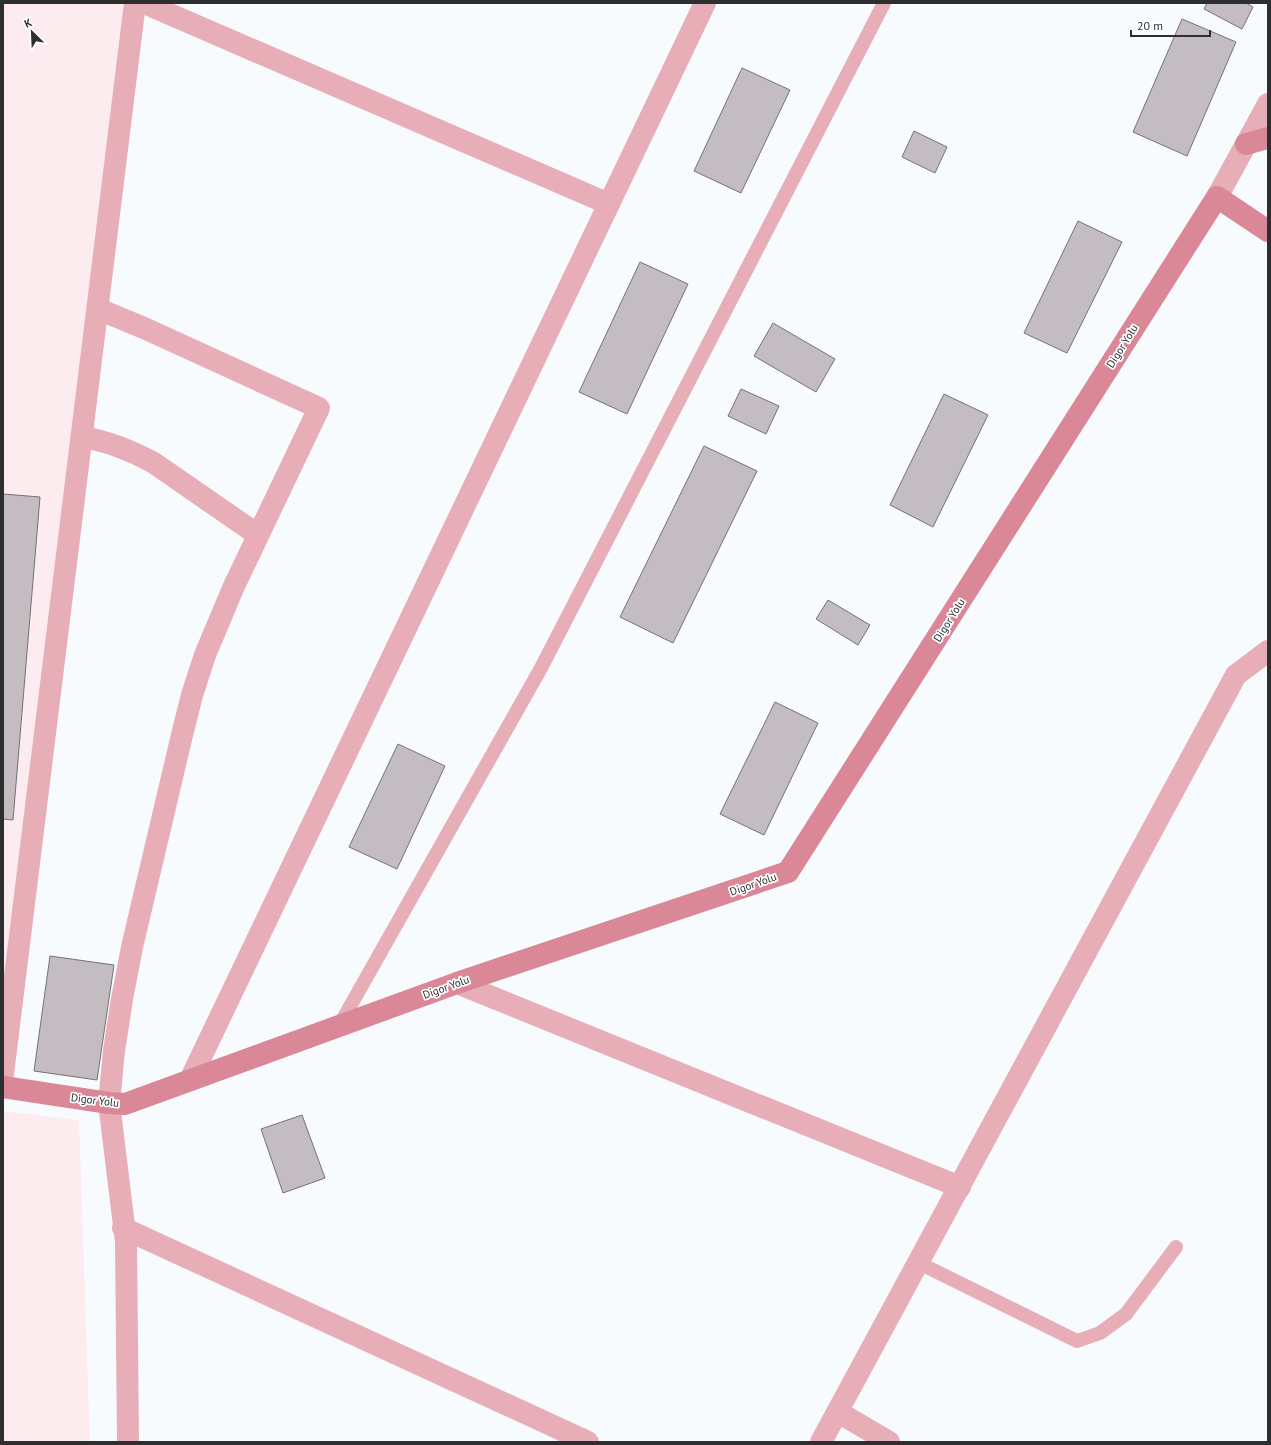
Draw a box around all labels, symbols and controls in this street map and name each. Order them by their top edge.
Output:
north arrow [12,12,52,52]
scale bar [1131,12,1210,38]
text: K [22,15,34,31]
text: 20 m [1137,18,1163,33]
street label: Digor Yolu [1103,322,1141,370]
street label: Digor Yolu [930,596,968,644]
street label: Digor Yolu [728,869,778,899]
street label: Digor Yolu [421,972,471,1002]
street label: Digor Yolu [70,1090,120,1110]

